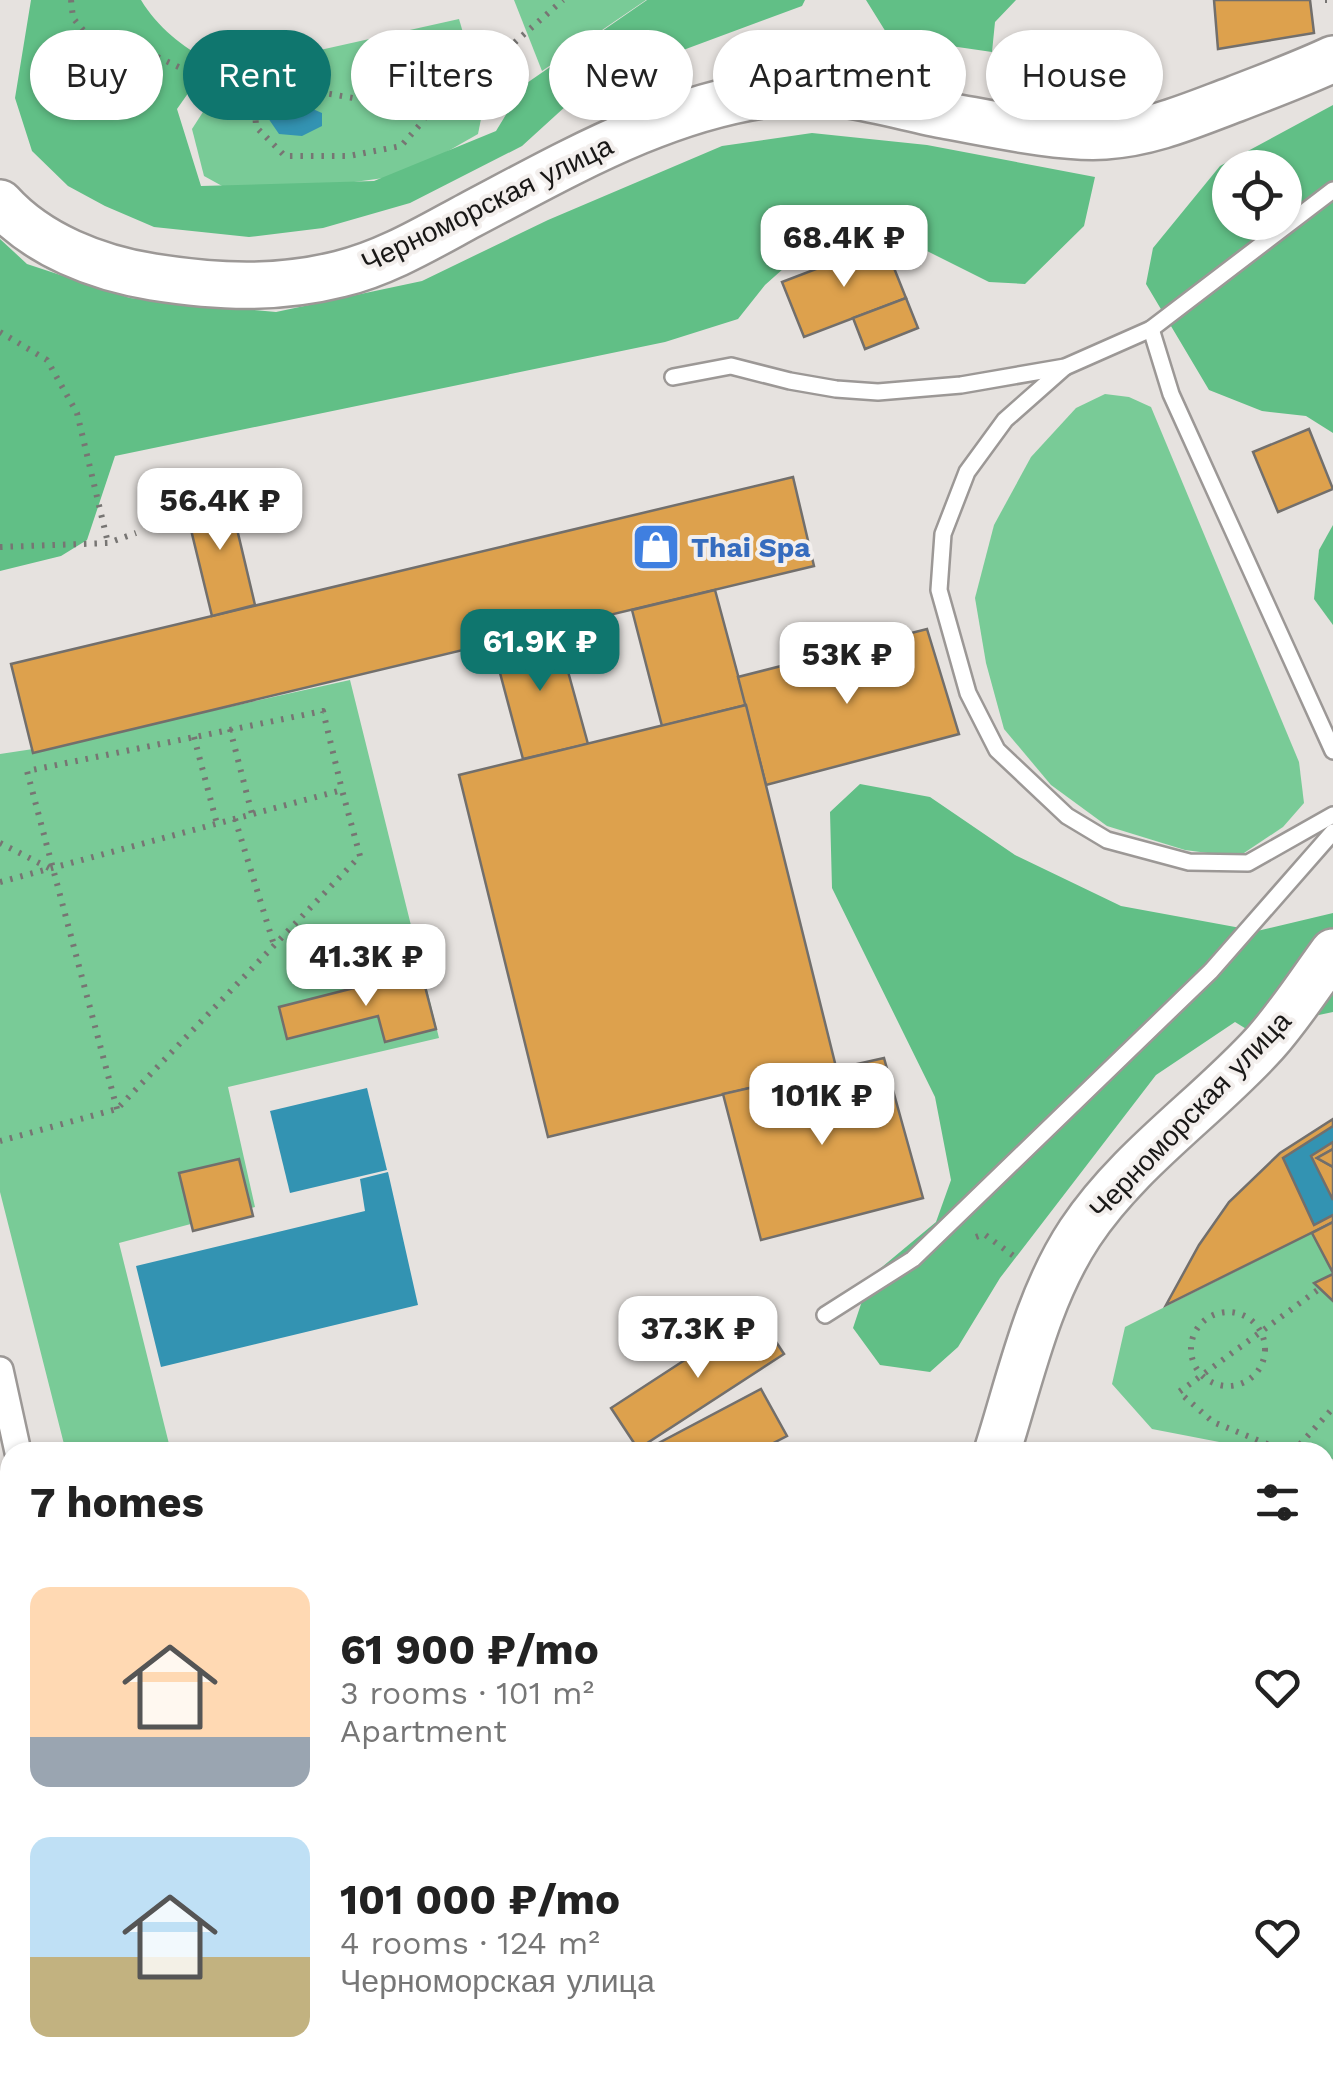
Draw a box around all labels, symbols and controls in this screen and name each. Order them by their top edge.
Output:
chip: Buy [30,30,163,120]
chip: Rent [183,30,331,120]
chip: Filters [351,30,529,120]
chip: New [549,30,693,120]
chip: Apartment [713,30,966,120]
chip: House [986,30,1163,120]
street label: Черноморская улица [356,129,618,279]
map controls [1212,150,1302,240]
button: locate [1212,150,1302,240]
pin: 68.4K ₽ [752,205,936,290]
text: 68.4K ₽ [783,218,905,256]
pin: 56.4K ₽ [128,468,312,553]
text: 56.4K ₽ [159,481,281,519]
shop icon: Thai Spa [630,521,682,573]
place label: Thai Spa [691,531,811,564]
pin: 61.9K ₽ [448,609,632,694]
text: 61.9K ₽ [482,622,598,660]
pin: 53K ₽ [777,622,917,707]
text: 53K ₽ [802,635,892,673]
pin: 41.3K ₽ [274,924,458,1009]
text: 41.3K ₽ [308,937,424,975]
street label: Черноморская улица [1082,1004,1298,1226]
pin: 101K ₽ [741,1063,903,1148]
text: 101K ₽ [771,1076,873,1114]
pin: 37.3K ₽ [606,1296,790,1381]
text: 37.3K ₽ [640,1309,756,1347]
icon: filters [1250,1475,1305,1530]
text: 7 homes [30,1478,204,1527]
text: 61 900 ₽/mo [340,1625,599,1674]
icon: home [110,1627,230,1747]
icon: heart [1250,1660,1305,1715]
text: 3 rooms · 101 m² [340,1674,594,1712]
text: Apartment [340,1712,507,1750]
text: 101 000 ₽/mo [340,1875,620,1924]
icon: home [110,1877,230,1997]
icon: heart [1250,1910,1305,1965]
text: 4 rooms · 124 m² [340,1924,600,1962]
text: Черноморская улица [340,1962,655,2000]

